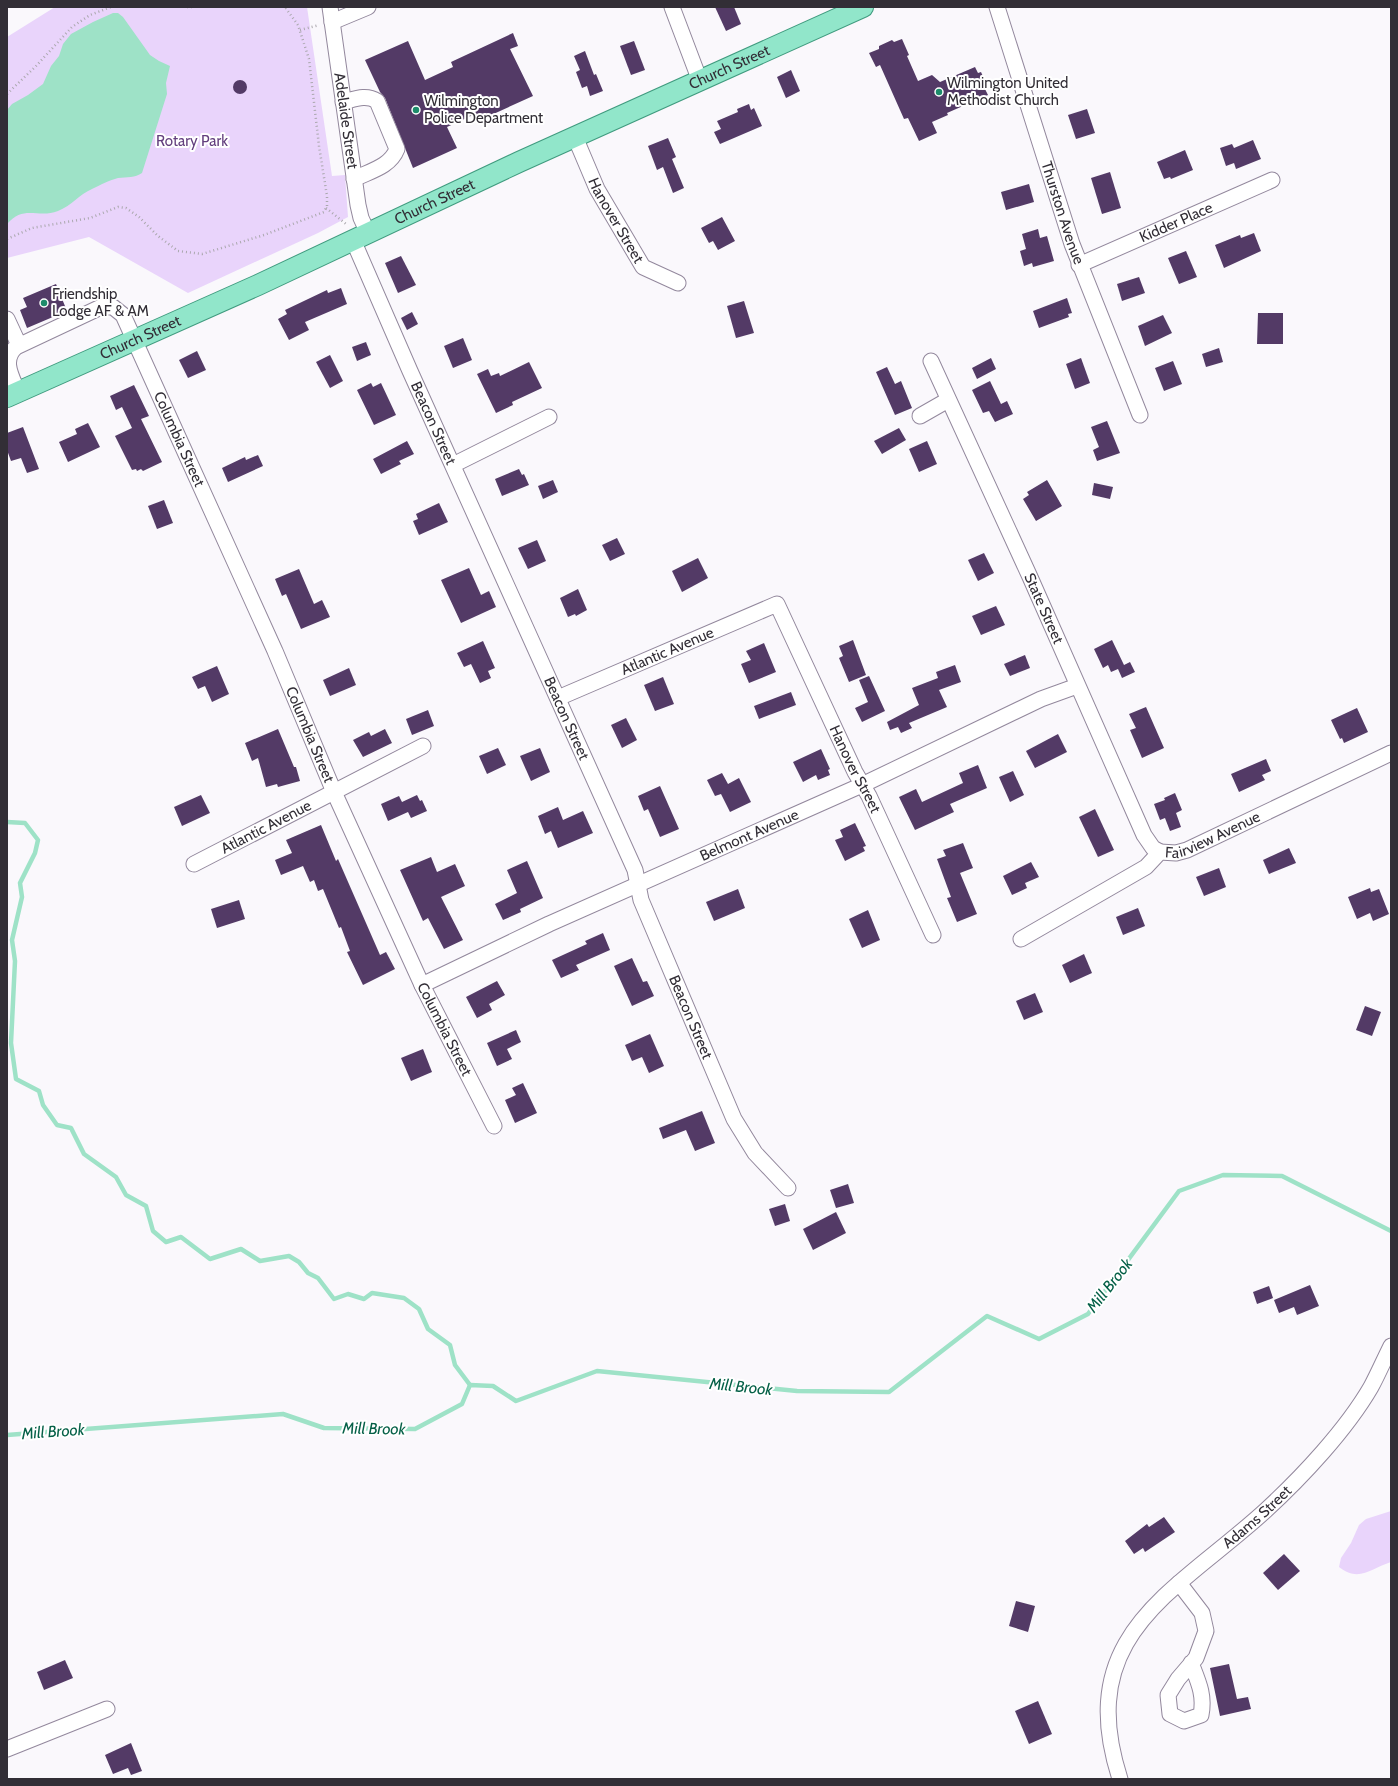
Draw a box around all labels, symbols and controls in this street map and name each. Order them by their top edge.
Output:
street label: Church Street [686,41,772,93]
street label: Adelaide Street [330,72,362,170]
place label: Wilmington United Methodist Church [947,74,1068,109]
marker: Wilmington United Methodist Church [934,87,944,97]
place label: Wilmington Police Department [424,92,543,127]
marker: Wilmington Police Department [411,105,421,115]
park label: Rotary Park [156,132,228,150]
street label: Thurston Avenue [1037,159,1088,267]
street label: Church Street [391,175,478,228]
street label: Hanover Street [584,175,648,266]
street label: Kidder Place [1137,198,1216,246]
place label: Friendship Lodge AF & AM [52,285,149,320]
marker: Friendship Lodge AF & AM [39,298,49,308]
street label: Church Street [97,312,184,363]
street label: Beacon Street [407,379,460,467]
street label: Columbia Street [150,389,209,490]
street label: State Street [1020,570,1067,647]
street label: Atlantic Avenue [618,623,717,679]
street label: Beacon Street [540,674,593,763]
street label: Columbia Street [282,684,338,785]
street label: Hanover Street [826,722,885,816]
street label: Atlantic Avenue [218,796,314,858]
street label: Belmont Avenue [697,805,802,865]
street label: Fairview Avenue [1165,807,1263,862]
street label: Beacon Street [665,972,716,1062]
street label: Columbia Street [413,979,476,1079]
water label: Mill Brook [1082,1254,1137,1317]
water label: Mill Brook [708,1374,774,1399]
water label: Mill Brook [341,1418,407,1439]
water label: Mill Brook [20,1420,86,1443]
street label: Adams Street [1219,1482,1295,1552]

